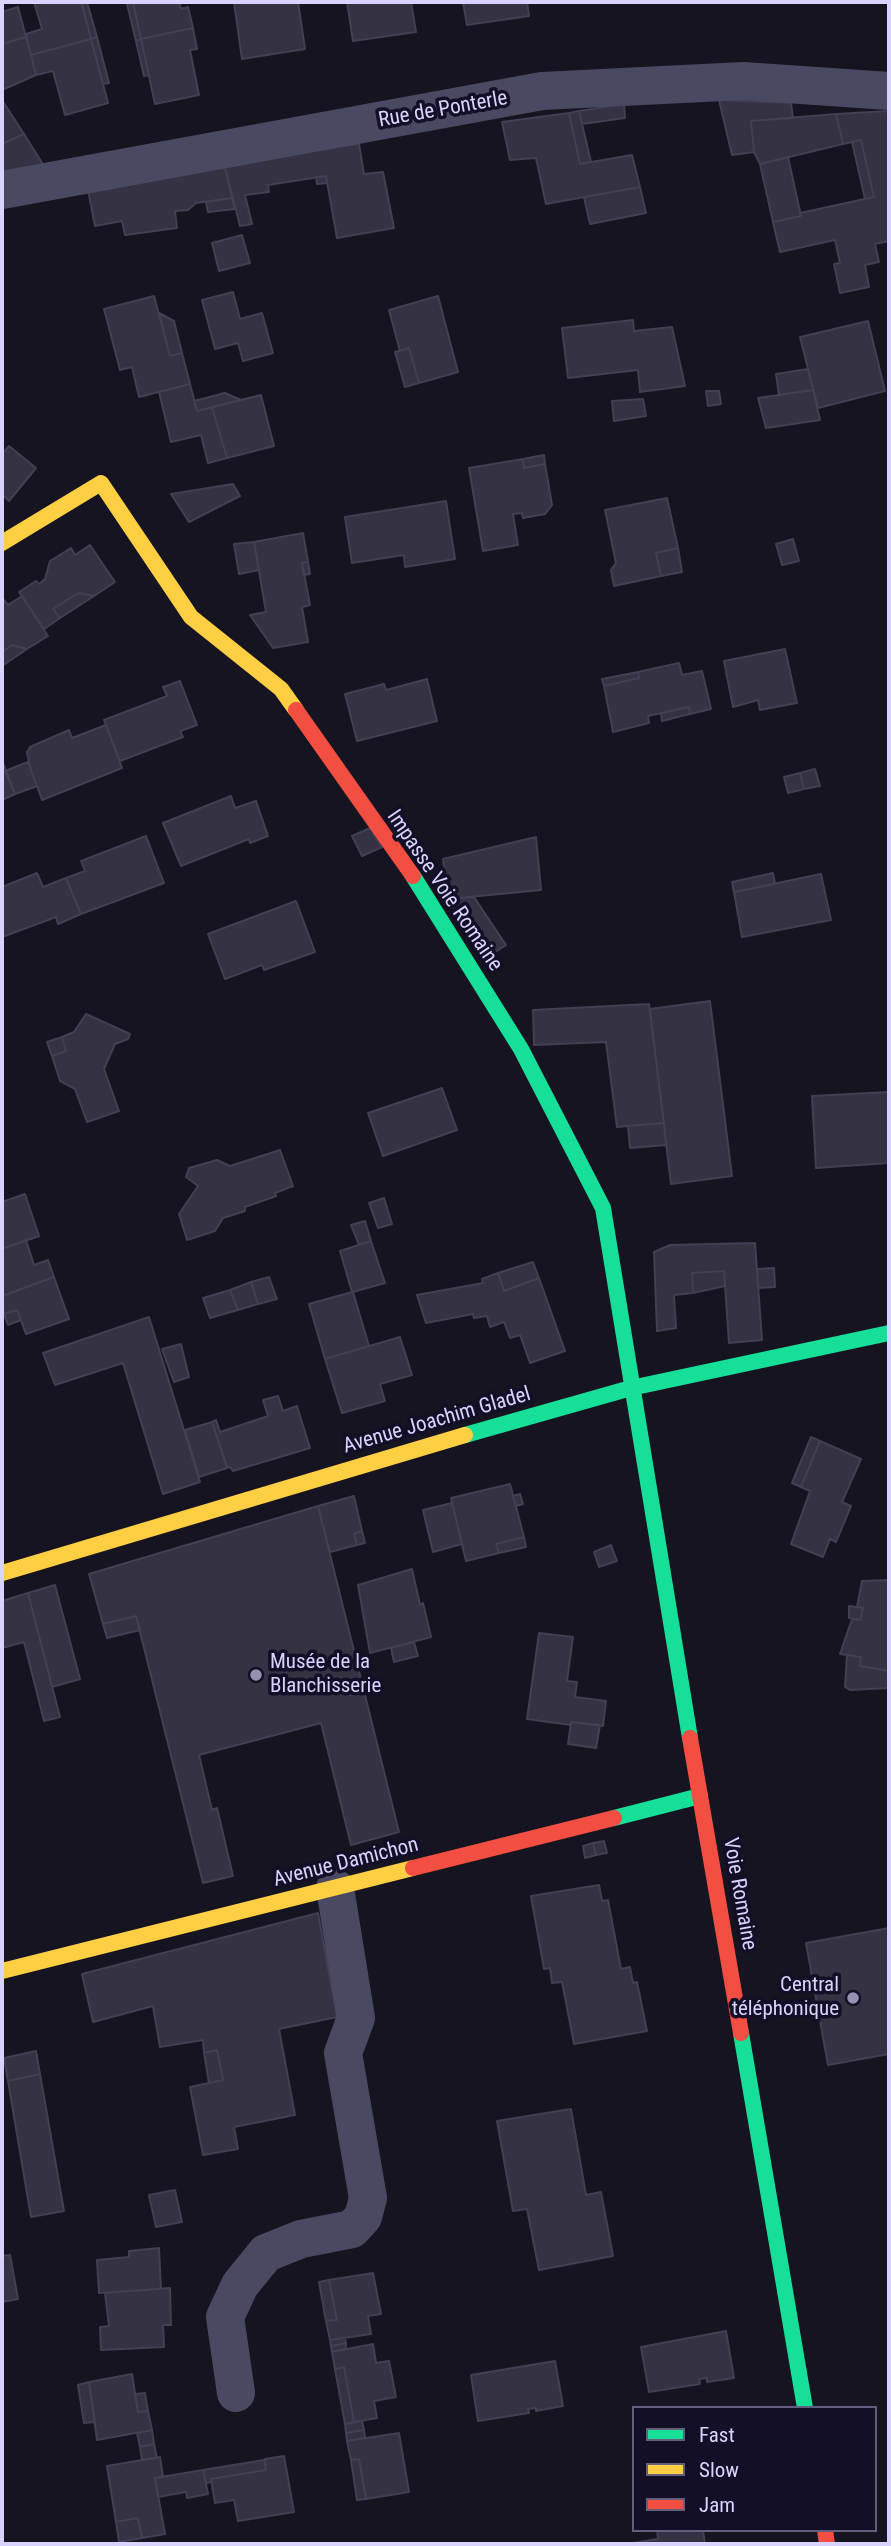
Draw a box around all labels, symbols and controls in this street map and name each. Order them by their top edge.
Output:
street label: Rue de Ponterle [377,86,509,134]
street label: Impasse Voie Romaine [381,806,507,976]
street label: Avenue Joachim Gladel [340,1382,534,1460]
place label: Musée de la Blanchisserie [270,1650,381,1700]
marker: Musée de la Blanchisserie [248,1667,264,1683]
street label: Avenue Damichon [271,1833,421,1893]
street label: Voie Romaine [717,1836,761,1952]
place label: Central téléphonique [732,1973,839,2023]
marker: Central téléphonique [845,1990,861,2006]
legend [632,2406,877,2532]
text: Fast [699,2423,735,2447]
text: Slow [699,2458,739,2482]
text: Jam [699,2493,735,2517]

